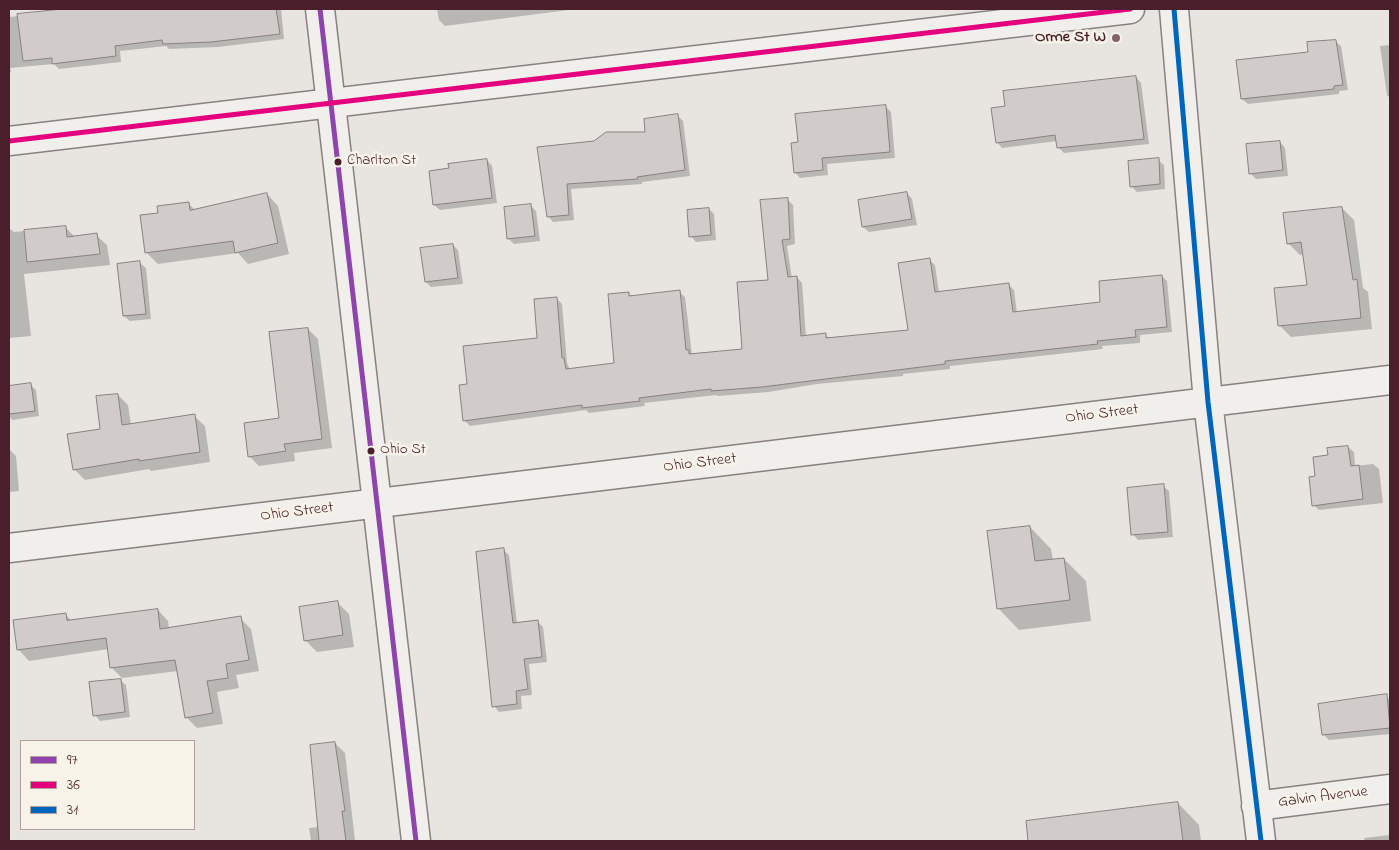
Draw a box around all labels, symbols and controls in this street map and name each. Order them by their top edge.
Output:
place label: Orme St W [1035,28,1106,48]
marker: Orme St W [1110,32,1122,44]
place label: Charlton St [347,153,416,171]
marker: Charlton St [333,157,343,167]
street label: Ohio Street [1064,401,1140,429]
place label: Ohio St [380,442,426,460]
marker: Ohio St [366,446,376,456]
street label: Ohio Street [662,450,738,478]
street label: Ohio Street [259,499,335,527]
legend [20,740,195,830]
text: 97 [67,749,78,771]
text: 36 [67,774,80,796]
street label: Galvin Avenue [1277,783,1369,813]
text: 31 [67,799,78,821]

